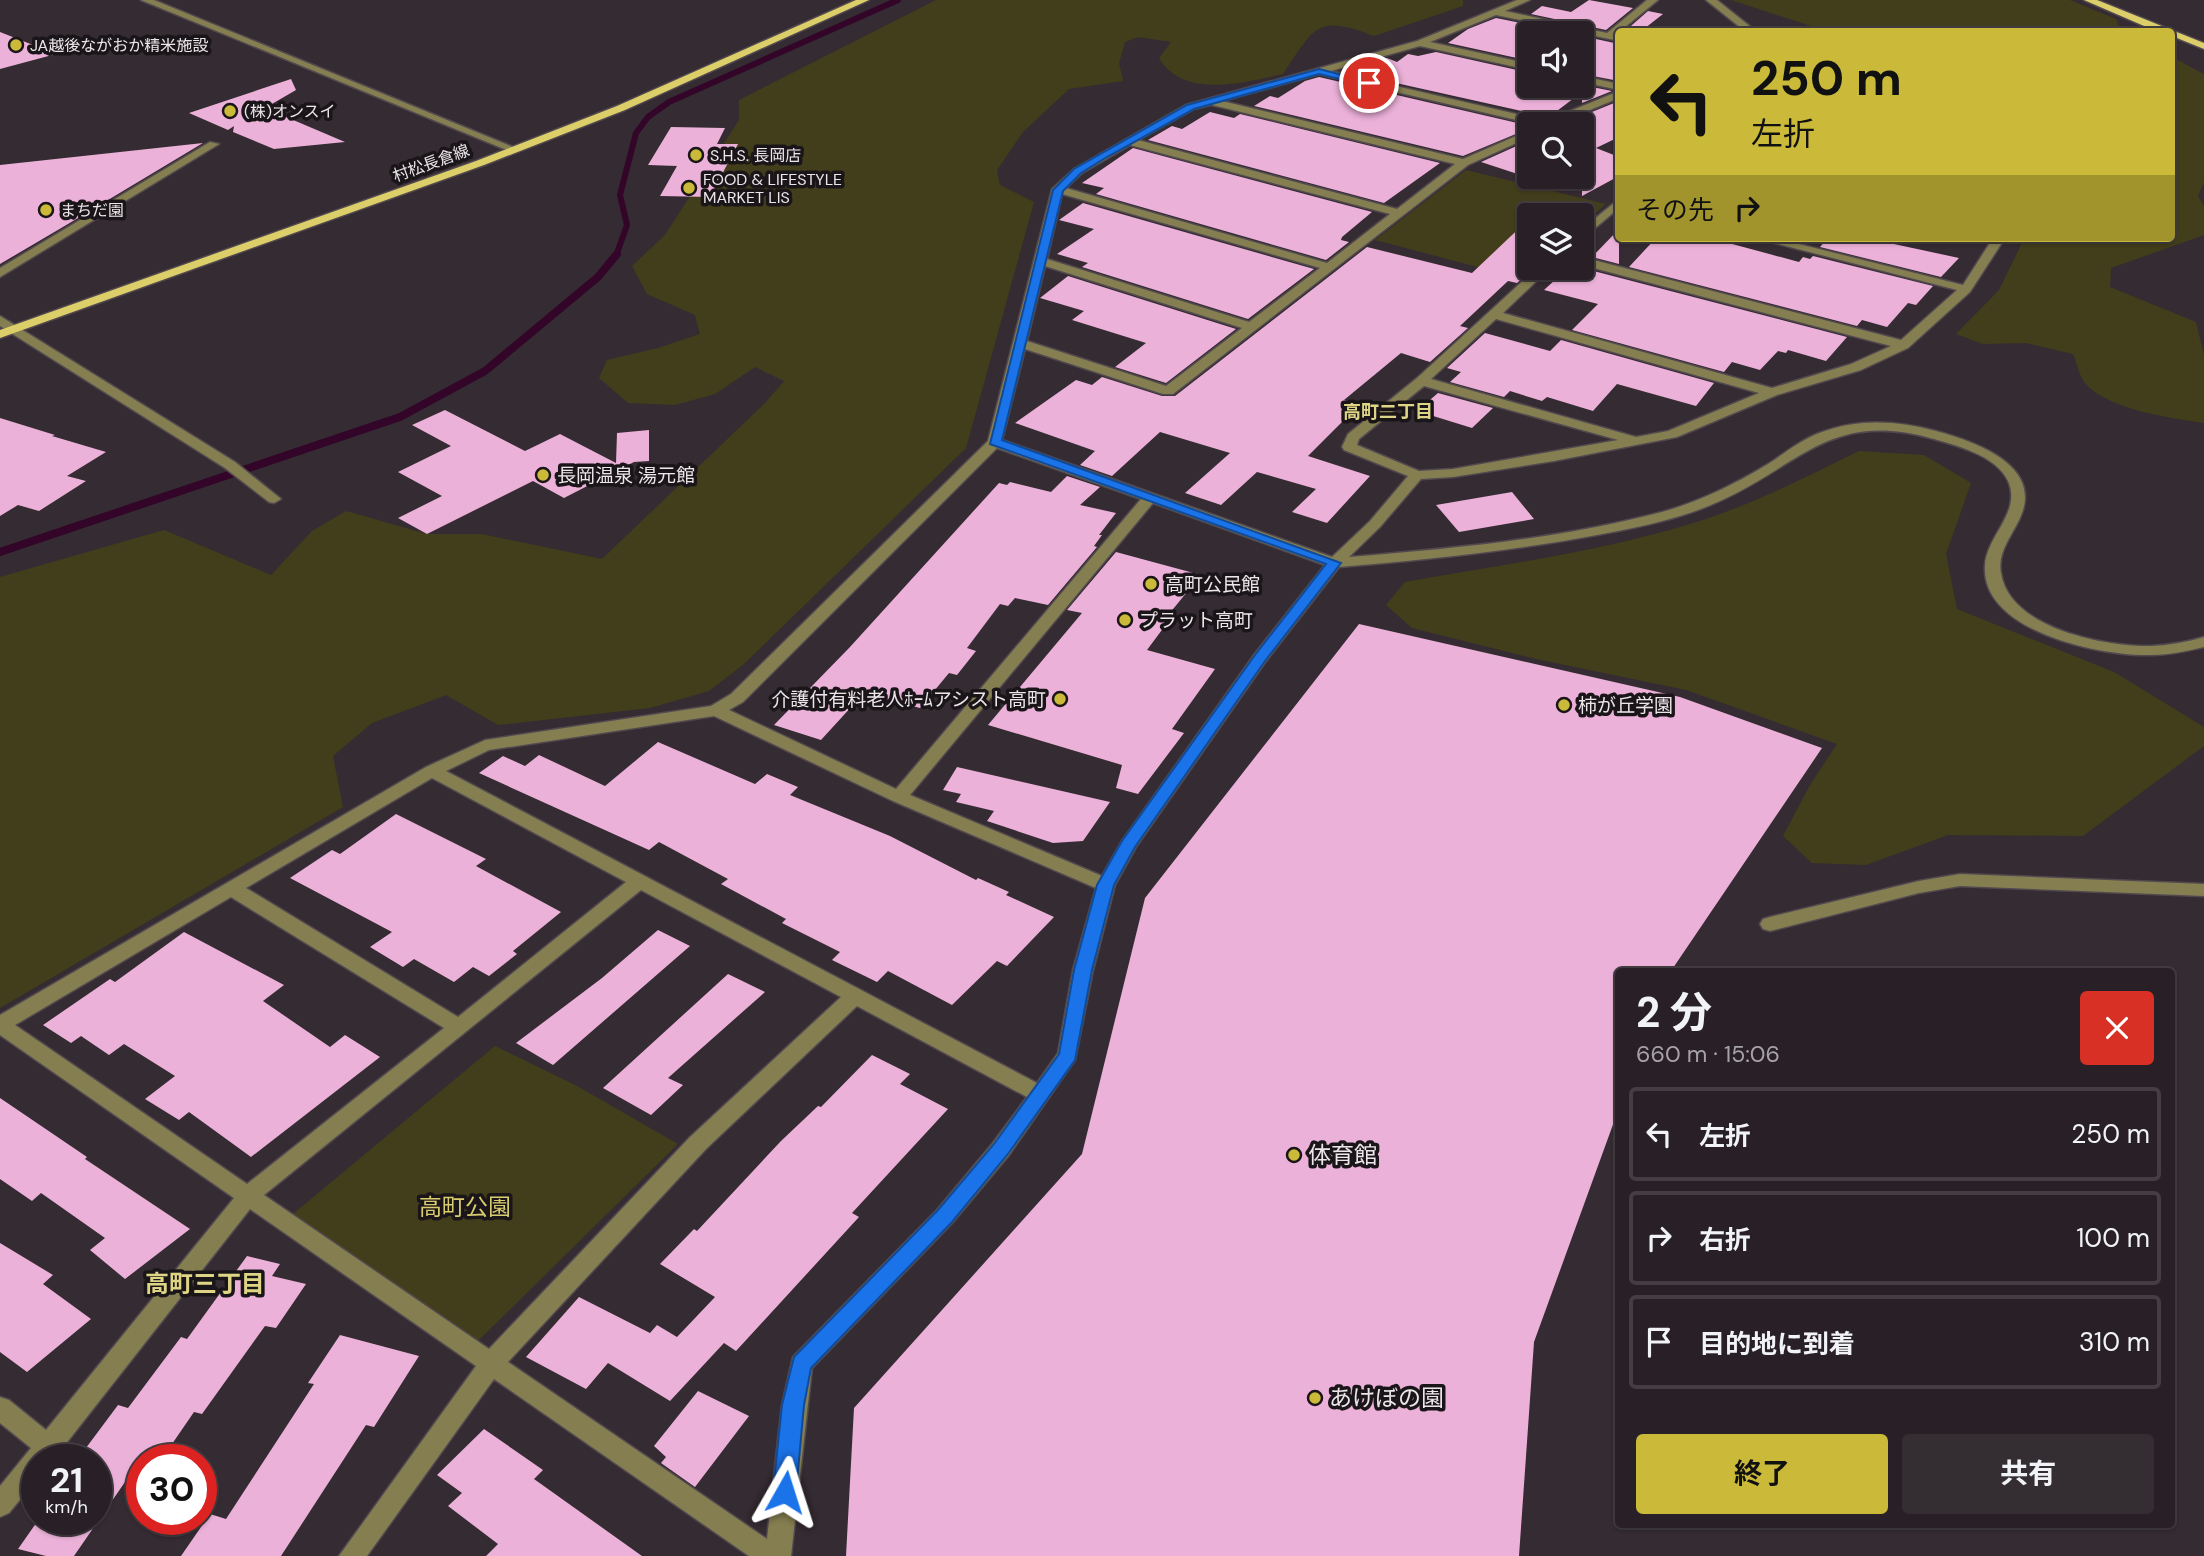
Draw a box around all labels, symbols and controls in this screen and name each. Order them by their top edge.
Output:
map controls [1517,21,1594,280]
button: sound [1517,21,1594,98]
place label: JA越後ながおか精米施設 [30,35,208,56]
marker: JA越後ながおか精米施設 [8,37,24,53]
text: 250 m [1751,46,1902,110]
pin [1339,53,1399,113]
icon: left [1636,56,1727,147]
icon: arrive [1350,64,1388,102]
place label: (株)オンスイ [244,101,336,122]
marker: (株)オンスイ [222,103,238,119]
button: search [1517,112,1594,189]
text: 左折 [1751,113,1815,155]
street label: 村松長倉線 [390,139,472,187]
place label: S.H.S. 長岡店 [710,145,801,166]
marker: S.H.S. 長岡店 [688,147,704,163]
place label: FOOD & LIFESTYLE MARKET LIS [703,169,842,208]
marker: FOOD & LIFESTYLE MARKET LIS [681,180,697,196]
icon: right [1728,189,1766,227]
text: その先 [1636,193,1714,227]
place label: まちだ園 [60,200,124,221]
marker: まちだ園 [38,202,54,218]
button: layers [1517,203,1594,280]
district label: 高町二丁目 [1343,400,1433,424]
place label: 長岡温泉 湯元館 [557,463,695,488]
marker: 長岡温泉 湯元館 [535,467,551,483]
place label: 高町公民館 [1165,572,1260,597]
marker: 高町公民館 [1143,576,1159,592]
place label: プラット高町 [1139,608,1253,633]
marker: プラット高町 [1117,612,1133,628]
place label: 介護付有料老人ﾎｰﾑアシスト高町 [771,687,1046,712]
marker: 介護付有料老人ﾎｰﾑアシスト高町 [1052,691,1068,707]
place label: 柿が丘学園 [1578,693,1673,718]
marker: 柿が丘学園 [1556,697,1572,713]
text: 2 分 [1636,985,1712,1040]
button: close [2080,991,2154,1065]
text: 660 m · 15:06 [1636,1039,1780,1069]
icon: left [1640,1115,1678,1153]
text: 250 m [2071,1117,2150,1151]
text: 左折 [1699,1119,1751,1153]
place label: 体育館 [1308,1140,1377,1170]
marker: 体育館 [1286,1147,1302,1163]
park label: 高町公園 [419,1192,511,1222]
icon: right [1640,1219,1678,1257]
text: 100 m [2076,1221,2150,1255]
text: 右折 [1699,1223,1751,1257]
district label: 高町三丁目 [145,1268,265,1299]
icon: arrive [1640,1323,1678,1361]
text: 310 m [2079,1325,2150,1359]
text: 目的地に到着 [1699,1327,1855,1361]
place label: あけぼの園 [1329,1383,1444,1413]
marker: あけぼの園 [1307,1390,1323,1406]
button: 終了 [1636,1434,1888,1514]
button: 共有 [1902,1434,2154,1514]
speed limit sign: 30 [126,1444,217,1535]
position arrow [748,1455,822,1529]
text: 21 [50,1457,83,1503]
text: km/h [45,1495,88,1519]

